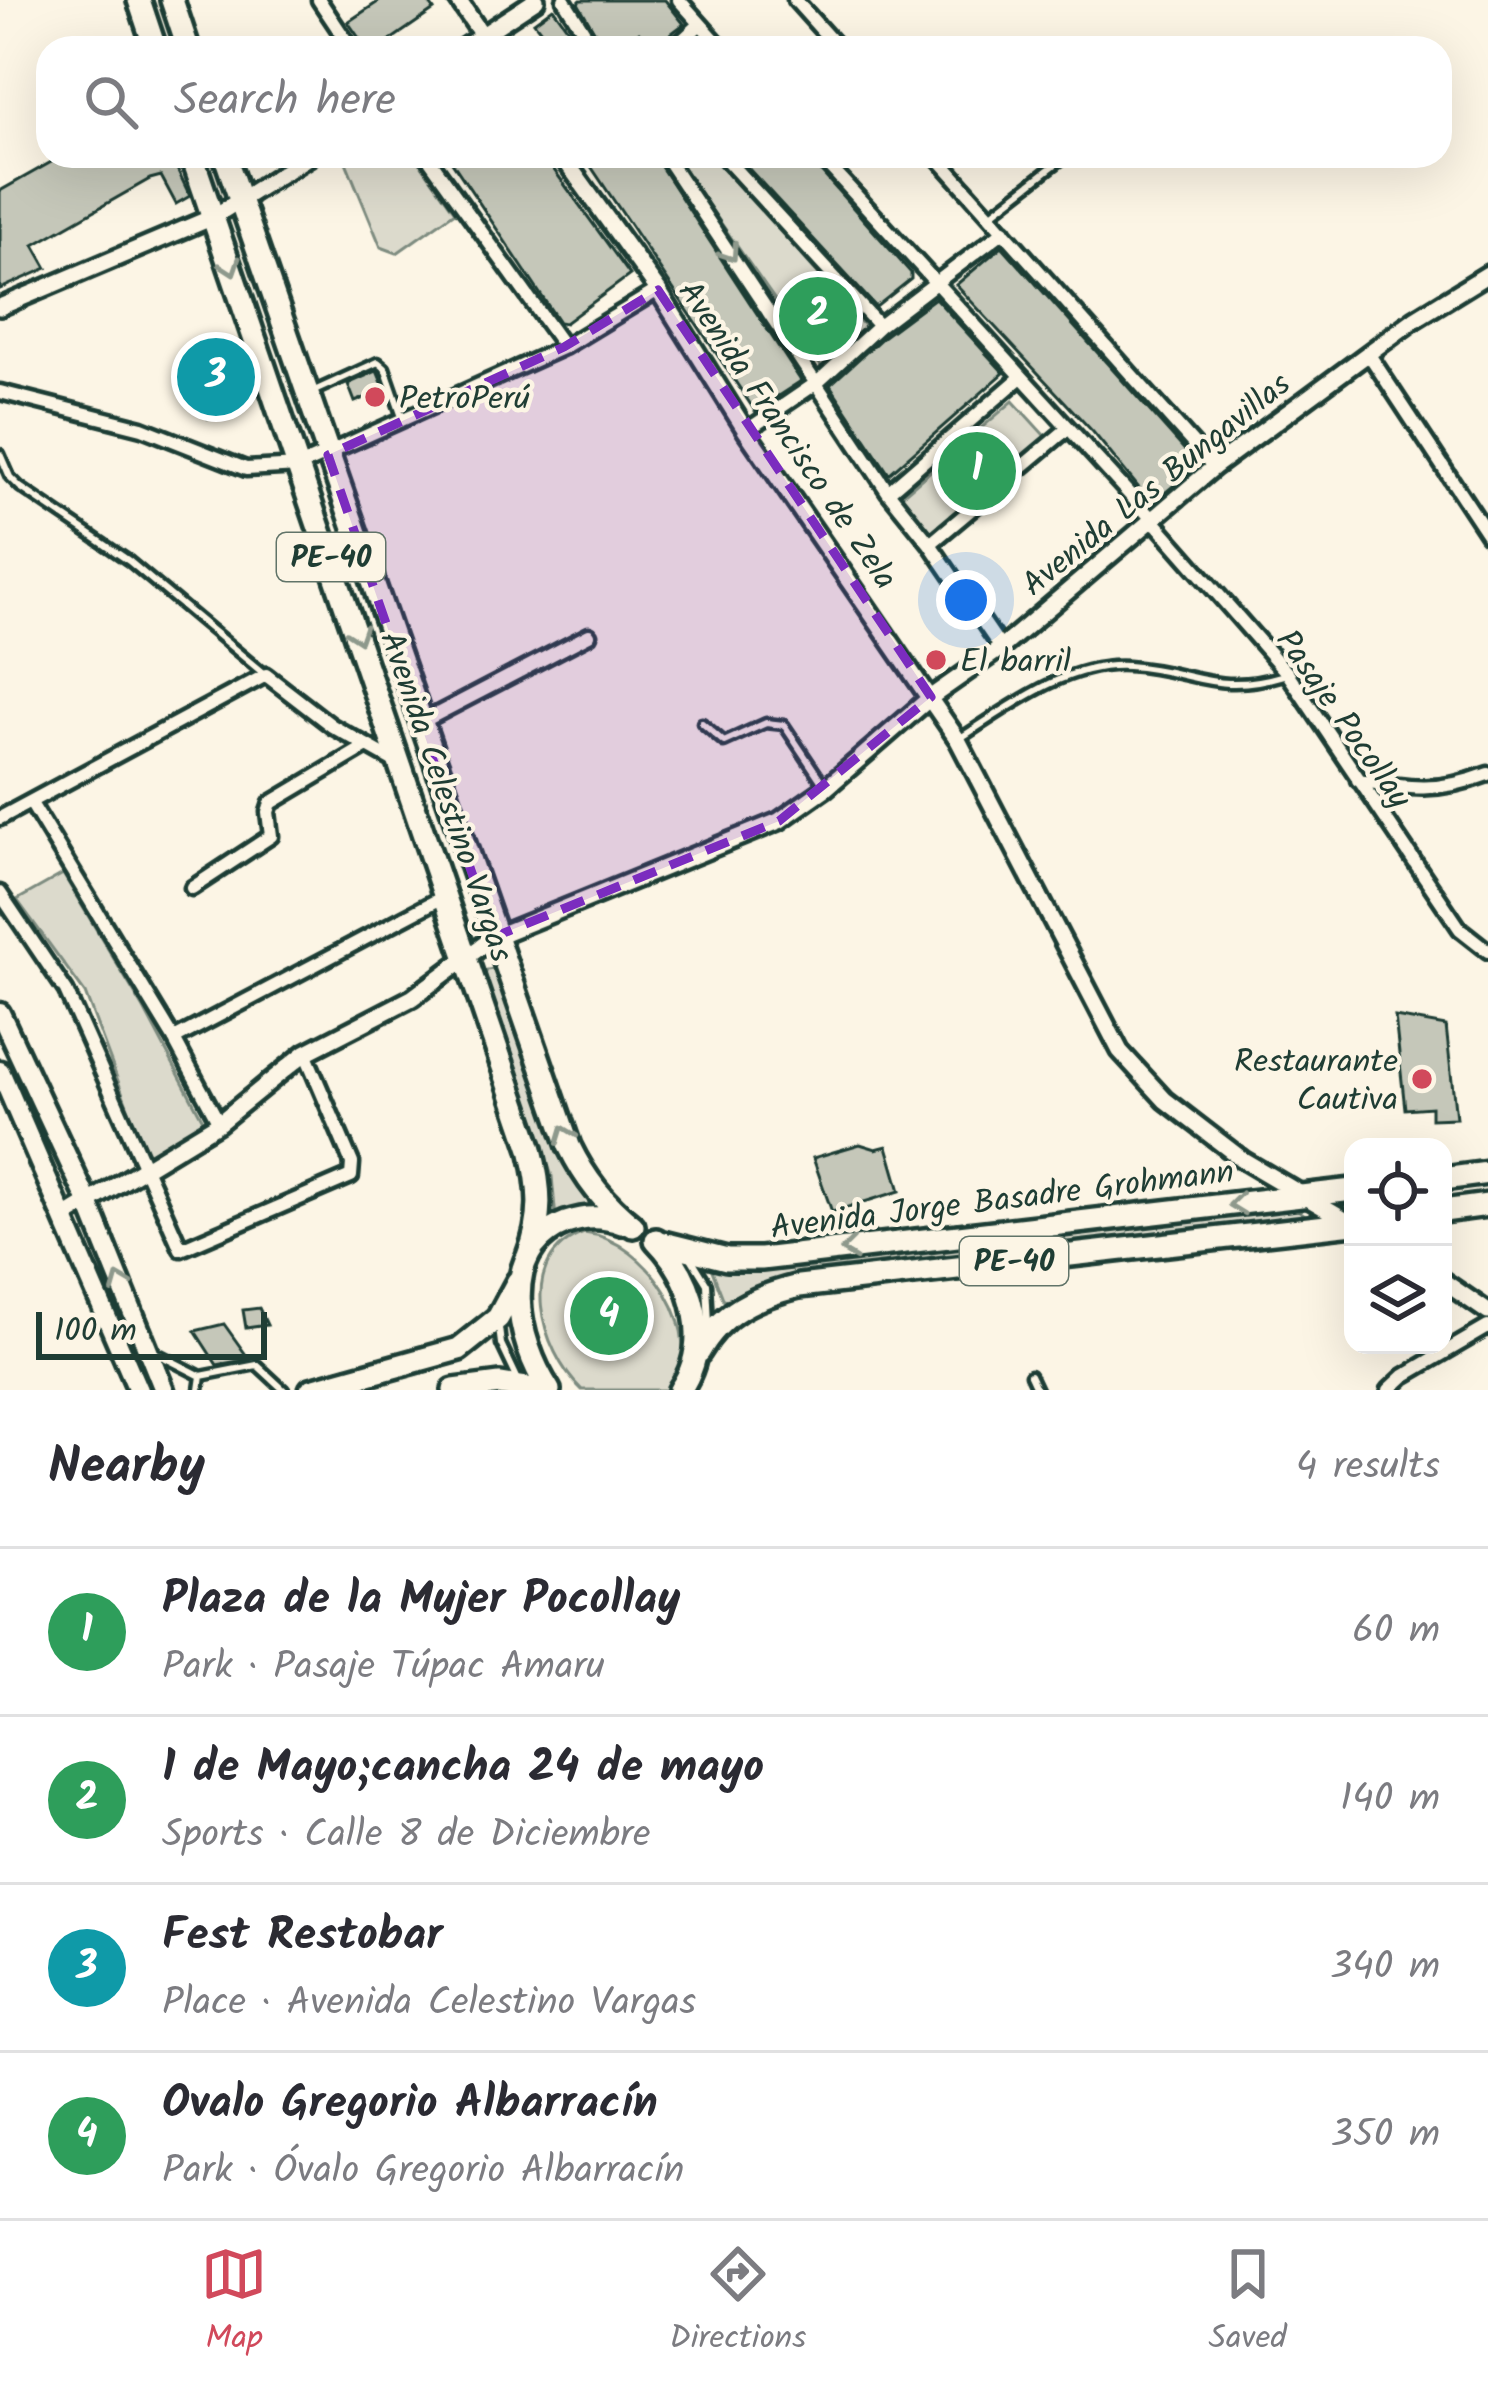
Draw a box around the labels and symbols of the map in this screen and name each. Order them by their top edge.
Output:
one-way arrow [716,239,738,261]
one-way arrow [216,255,241,276]
street label: Avenida Francisco de Zela [662,270,910,601]
pin: 2 [779,271,857,361]
pin: 3 [177,332,255,422]
street label: Avenida Las Bungavillas [1011,360,1303,611]
place label: PetroPerú [399,374,530,427]
marker: PetroPerú [362,384,388,410]
pin: 1 [938,426,1016,516]
road number: PE-40 [277,533,385,581]
your location [936,570,996,630]
street label: Pasaje Pocollay [1260,619,1424,821]
one-way arrow [343,624,368,645]
street label: Avenida Celestino Vargas [363,625,526,970]
place label: El barril [960,637,1071,690]
marker: El barril [923,647,949,673]
place label: Restaurante Cautiva [1234,1037,1398,1128]
marker: Restaurante Cautiva [1409,1066,1435,1092]
one-way arrow [555,1124,579,1145]
street label: Avenida Jorge Basadre Grohmann [768,1147,1237,1256]
one-way arrow [1227,1190,1247,1216]
one-way arrow [840,1236,859,1261]
road number: PE-40 [960,1237,1068,1285]
pin: 4 [570,1271,648,1361]
one-way arrow [110,1272,134,1293]
scale bar [36,1306,267,1359]

